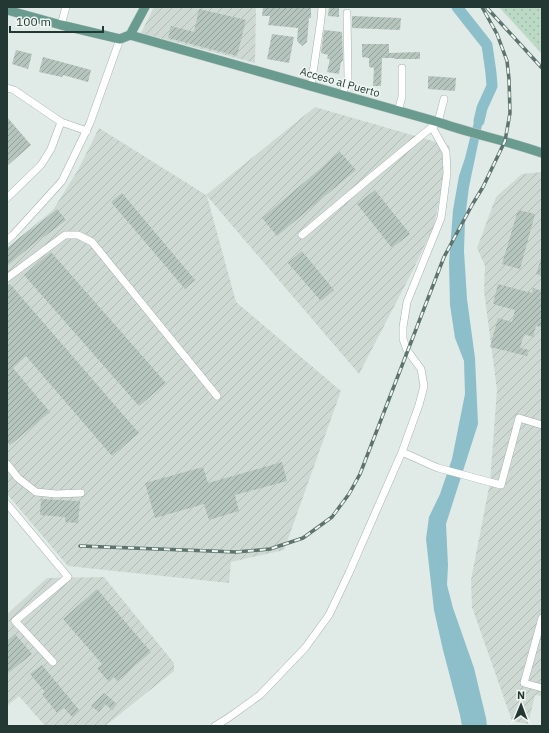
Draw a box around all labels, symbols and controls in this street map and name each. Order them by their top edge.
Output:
scale bar [10,8,103,34]
text: 100 m [16,14,51,29]
street label: Acceso al Puerto [298,64,382,100]
north arrow [501,685,541,725]
text: N [517,688,525,702]

